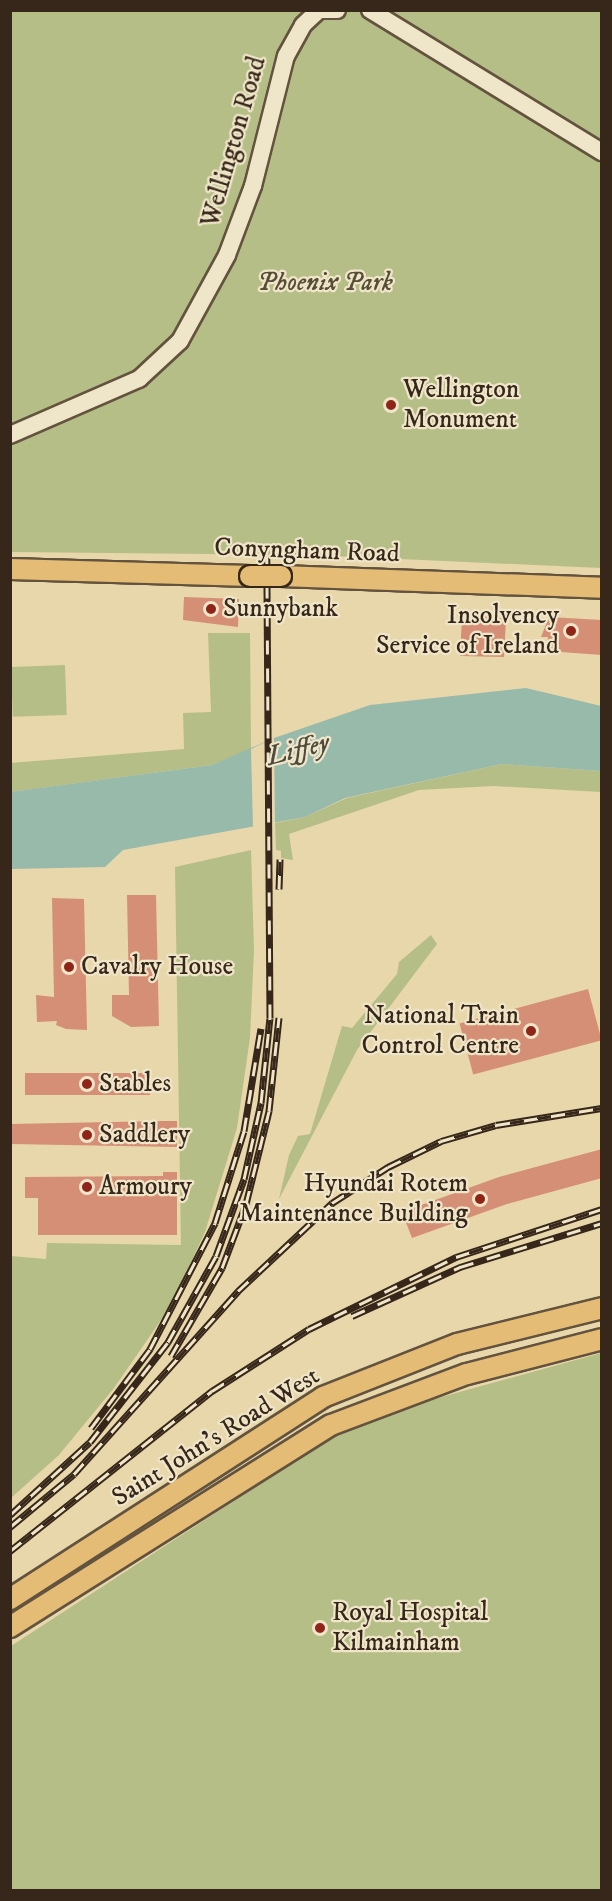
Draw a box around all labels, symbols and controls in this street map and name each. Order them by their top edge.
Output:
street label: Wellington Road [195,53,273,231]
park label: Phoenix Park [257,267,393,299]
place label: Wellington Monument [403,374,519,436]
marker: Wellington Monument [384,398,398,412]
street label: Conyngham Road [214,532,400,570]
place label: Sunnybank [223,593,338,625]
place label: Insolvency Service of Ireland [376,600,559,662]
marker: Sunnybank [204,602,218,616]
marker: Insolvency Service of Ireland [564,624,578,638]
water label: Liffey [263,727,333,773]
place label: Cavalry House [81,951,233,983]
marker: Cavalry House [62,960,76,974]
place label: National Train Control Centre [361,1000,519,1062]
marker: National Train Control Centre [524,1024,538,1038]
place label: Stables [99,1068,171,1100]
marker: Stables [80,1077,94,1091]
place label: Saddlery [99,1119,190,1151]
marker: Saddlery [80,1128,94,1142]
place label: Hyundai Rotem Maintenance Building [239,1168,468,1230]
place label: Armoury [99,1171,192,1203]
marker: Armoury [80,1180,94,1194]
marker: Hyundai Rotem Maintenance Building [473,1192,487,1206]
street label: Saint John's Road West [107,1361,325,1513]
place label: Royal Hospital Kilmainham [332,1597,488,1658]
marker: Royal Hospital Kilmainham [313,1621,327,1635]

